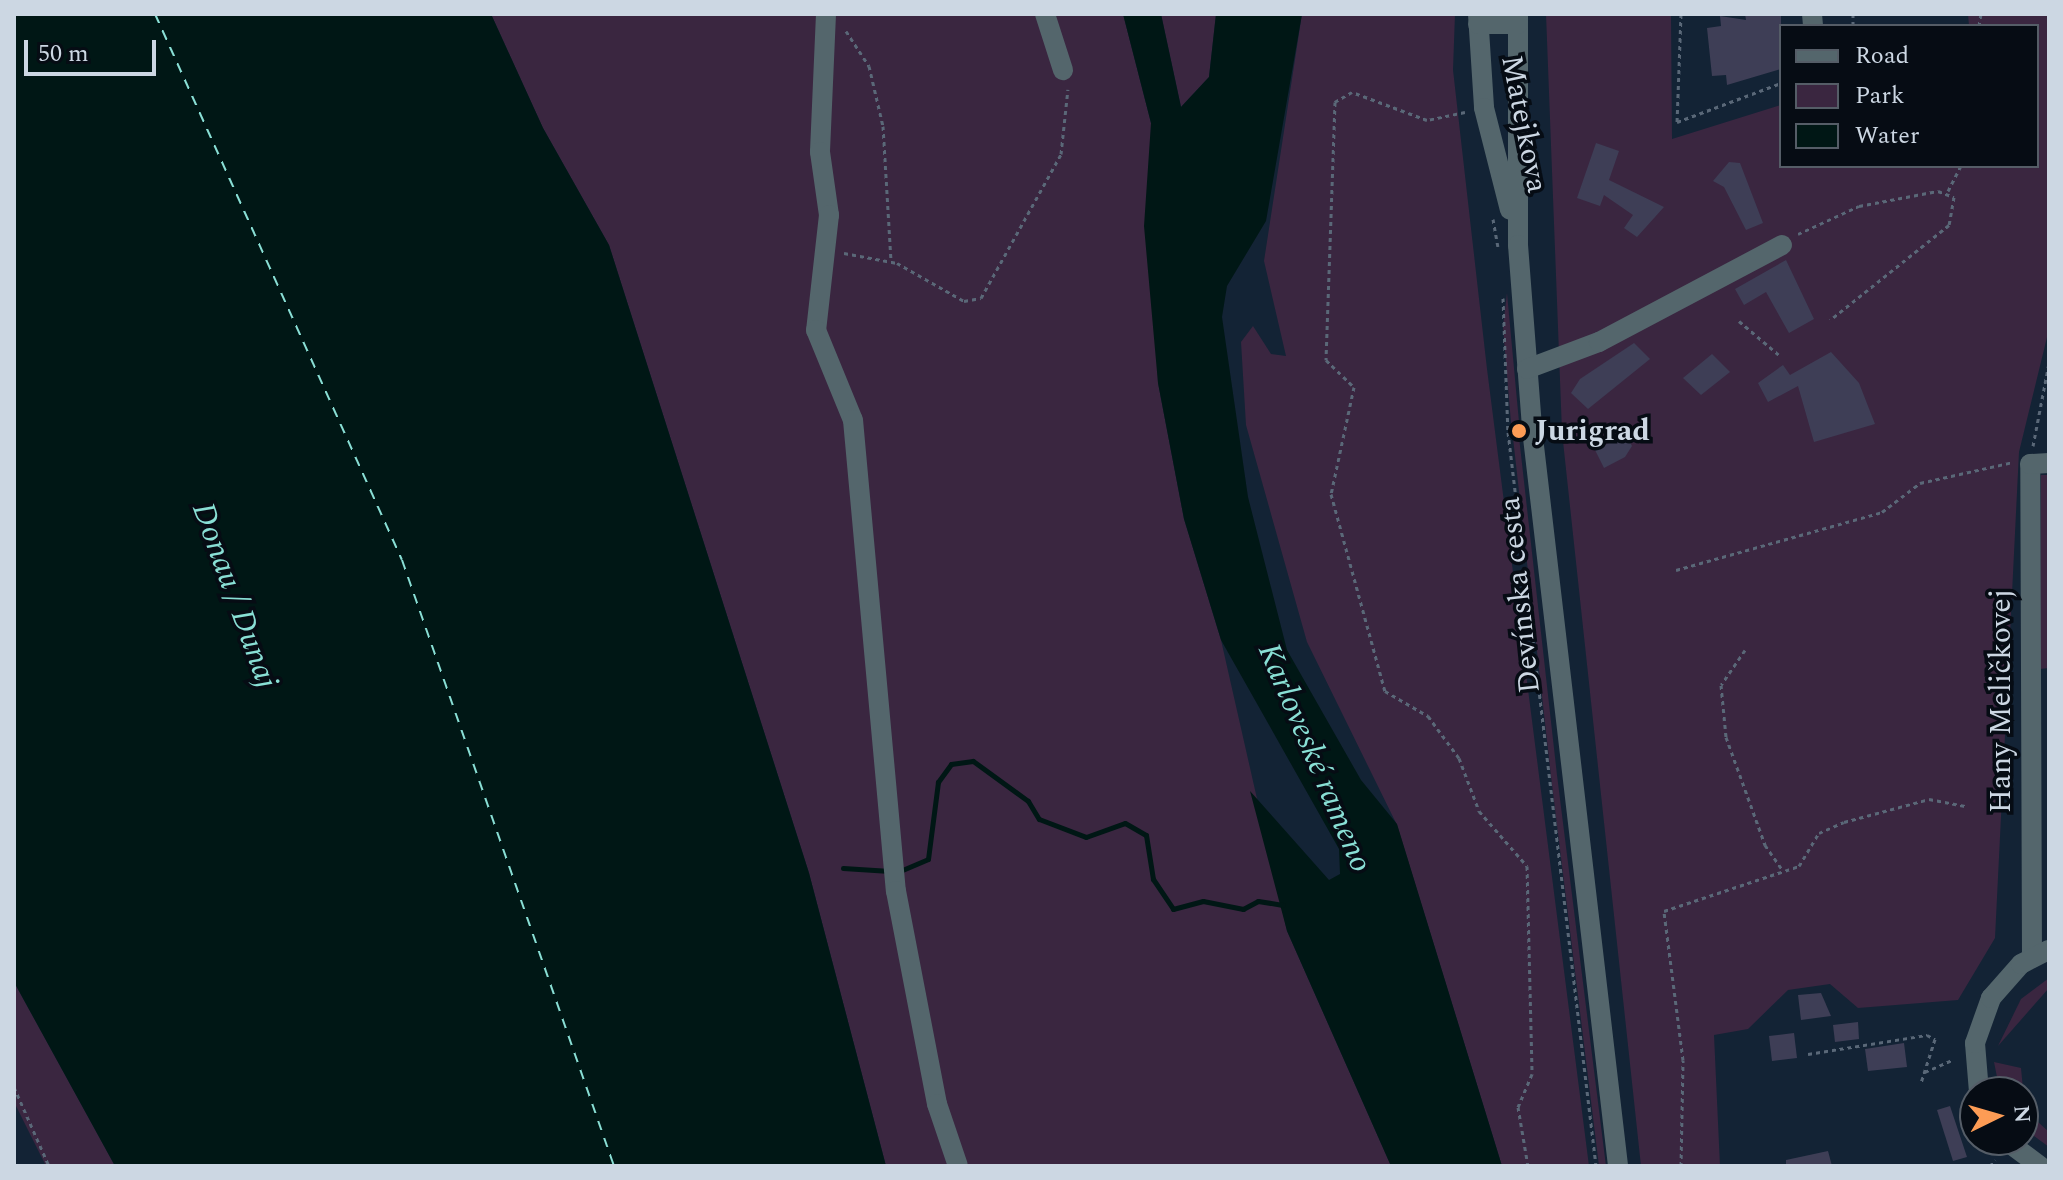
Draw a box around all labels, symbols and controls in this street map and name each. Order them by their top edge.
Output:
scale bar [28,24,160,74]
legend [1779,24,2039,168]
text: 50 m [38,36,89,72]
text: Road [1855,38,1909,74]
street label: Matejkova [1493,52,1555,196]
text: Park [1855,78,1905,114]
text: Water [1855,118,1919,154]
place label: Jurigrad [1535,413,1650,449]
marker: Jurigrad [1510,422,1528,440]
street label: Devínska cesta [1492,495,1548,695]
water label: Donau / Dunaj [183,498,285,694]
street label: Hany Meličkovej [1983,589,2019,813]
water label: Karloveské rameno [1248,638,1380,878]
north arrow [1959,1076,2039,1156]
text: N [2004,1104,2039,1124]

